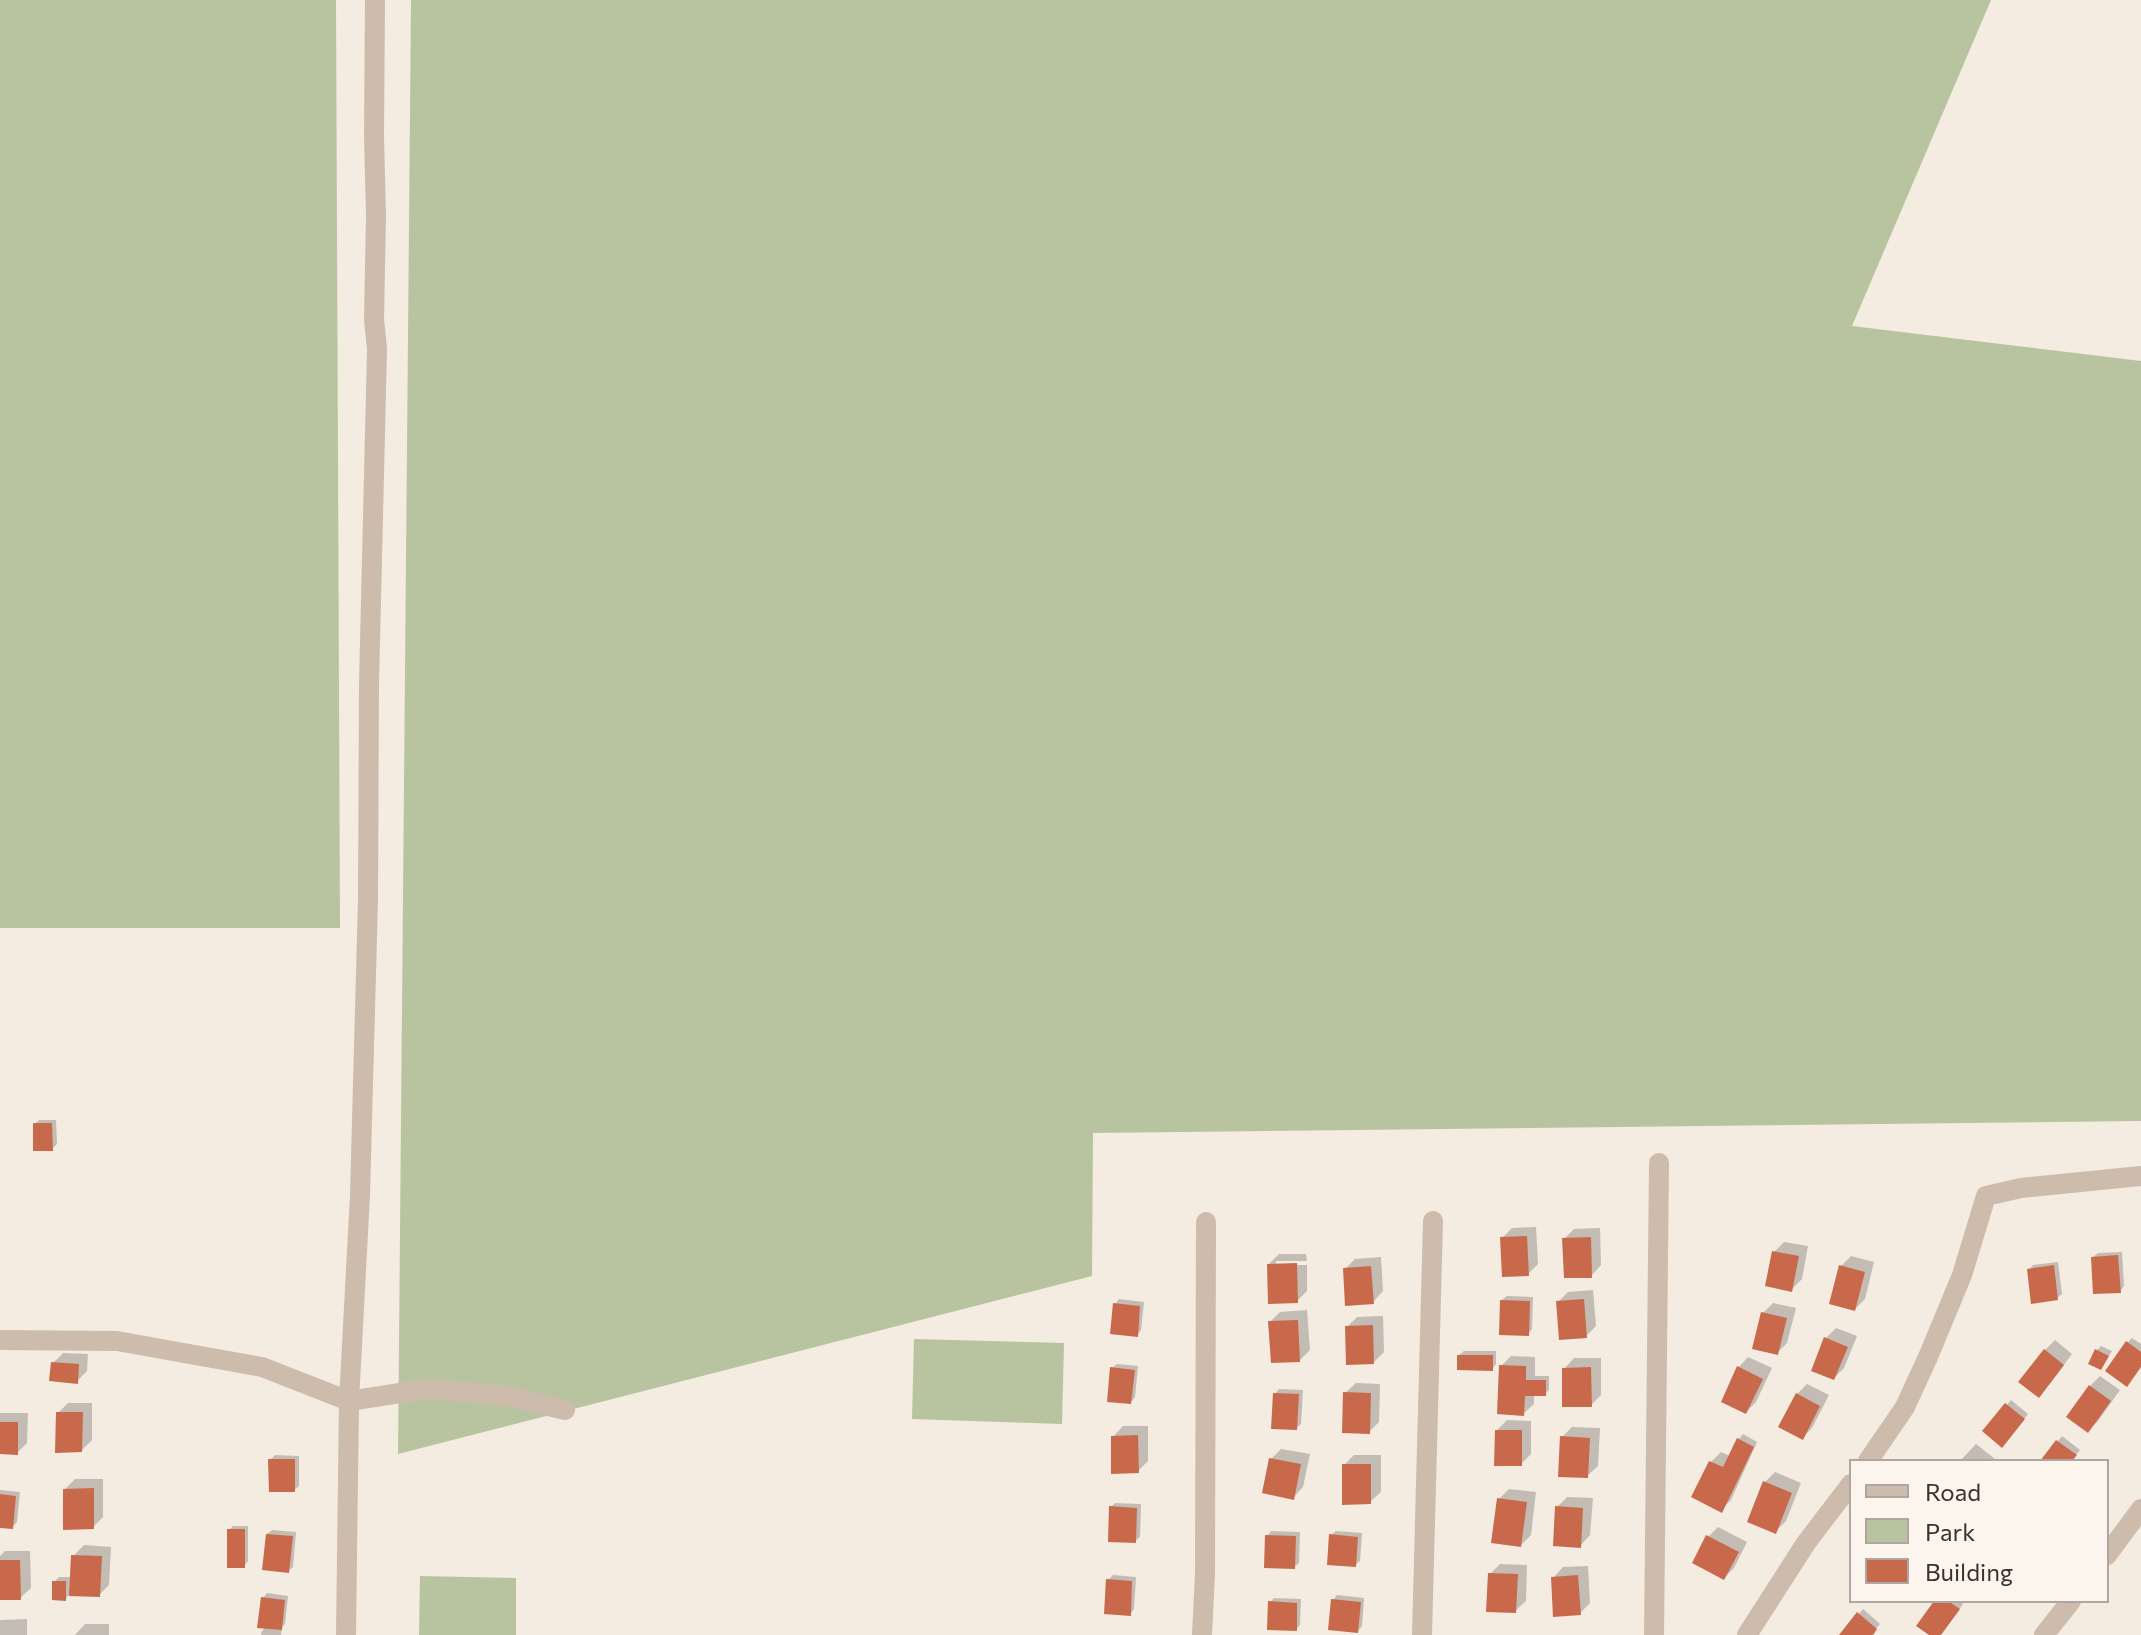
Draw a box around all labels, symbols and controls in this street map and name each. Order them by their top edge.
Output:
legend [1849,1459,2109,1603]
text: Road [1925,1477,1981,1506]
text: Park [1925,1517,1975,1546]
text: Building [1925,1557,2013,1586]

